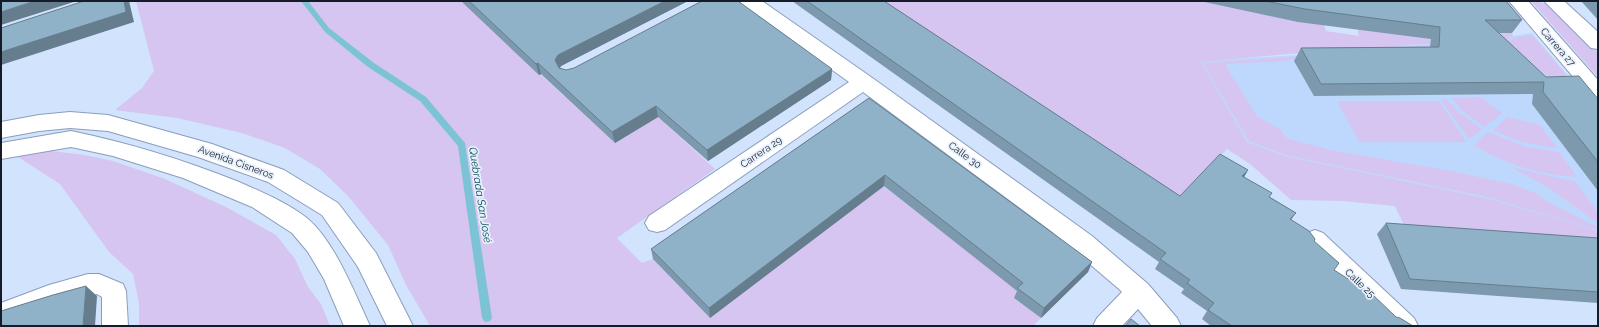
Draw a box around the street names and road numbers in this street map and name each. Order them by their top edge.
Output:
street label: Carrera 27 [1538,26,1578,69]
street label: Carrera 29 [738,134,784,170]
street label: Calle 30 [947,139,983,171]
street label: Avenida Cisneros [197,143,275,181]
street label: Calle 25 [1343,266,1378,300]

